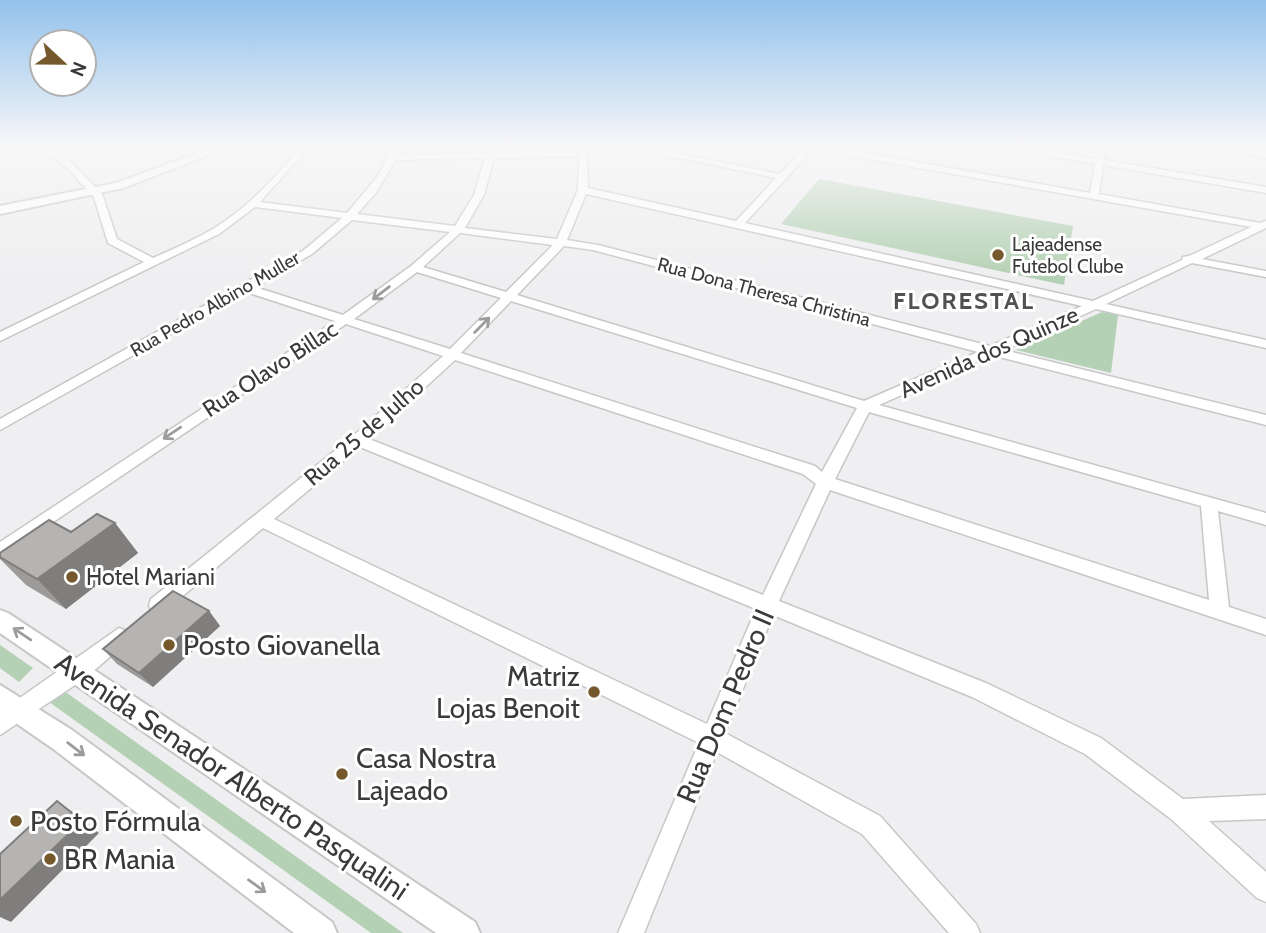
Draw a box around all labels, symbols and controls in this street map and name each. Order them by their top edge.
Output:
north arrow [28,28,98,98]
text: N [65,59,91,80]
place label: Lajeadense Futebol Clube [1012,233,1124,278]
street label: Rua Pedro Albino Muller [126,246,304,362]
marker: Lajeadense Futebol Clube [990,247,1006,263]
street label: Rua Dona Theresa Christina [655,252,873,332]
one-way arrow [372,285,391,300]
district label: FLORESTAL [893,286,1035,315]
street label: Avenida dos Quinze [895,300,1083,404]
street label: Rua Olavo Billac [197,315,343,423]
one-way arrow [474,317,491,334]
street label: Rua 25 de Julho [298,372,430,492]
one-way arrow [163,426,182,441]
place label: Hotel Mariani [86,563,215,591]
marker: Hotel Mariani [64,569,80,585]
street label: Rua Dom Pedro II [669,604,781,808]
one-way arrow [13,627,32,642]
place label: Posto Giovanella [183,628,381,662]
marker: Posto Giovanella [161,637,177,653]
street label: Avenida Senador Alberto Pasqualini [49,645,415,907]
place label: Matriz Lojas Benoit [436,659,580,725]
marker: Matriz Lojas Benoit [586,684,602,700]
one-way arrow [66,741,84,756]
place label: Casa Nostra Lajeado [356,741,496,807]
marker: Casa Nostra Lajeado [334,766,350,782]
place label: Posto Fórmula [30,804,201,838]
marker: Posto Fórmula [8,813,24,829]
place label: BR Mania [64,842,175,876]
marker: BR Mania [42,851,58,867]
one-way arrow [247,878,266,893]

